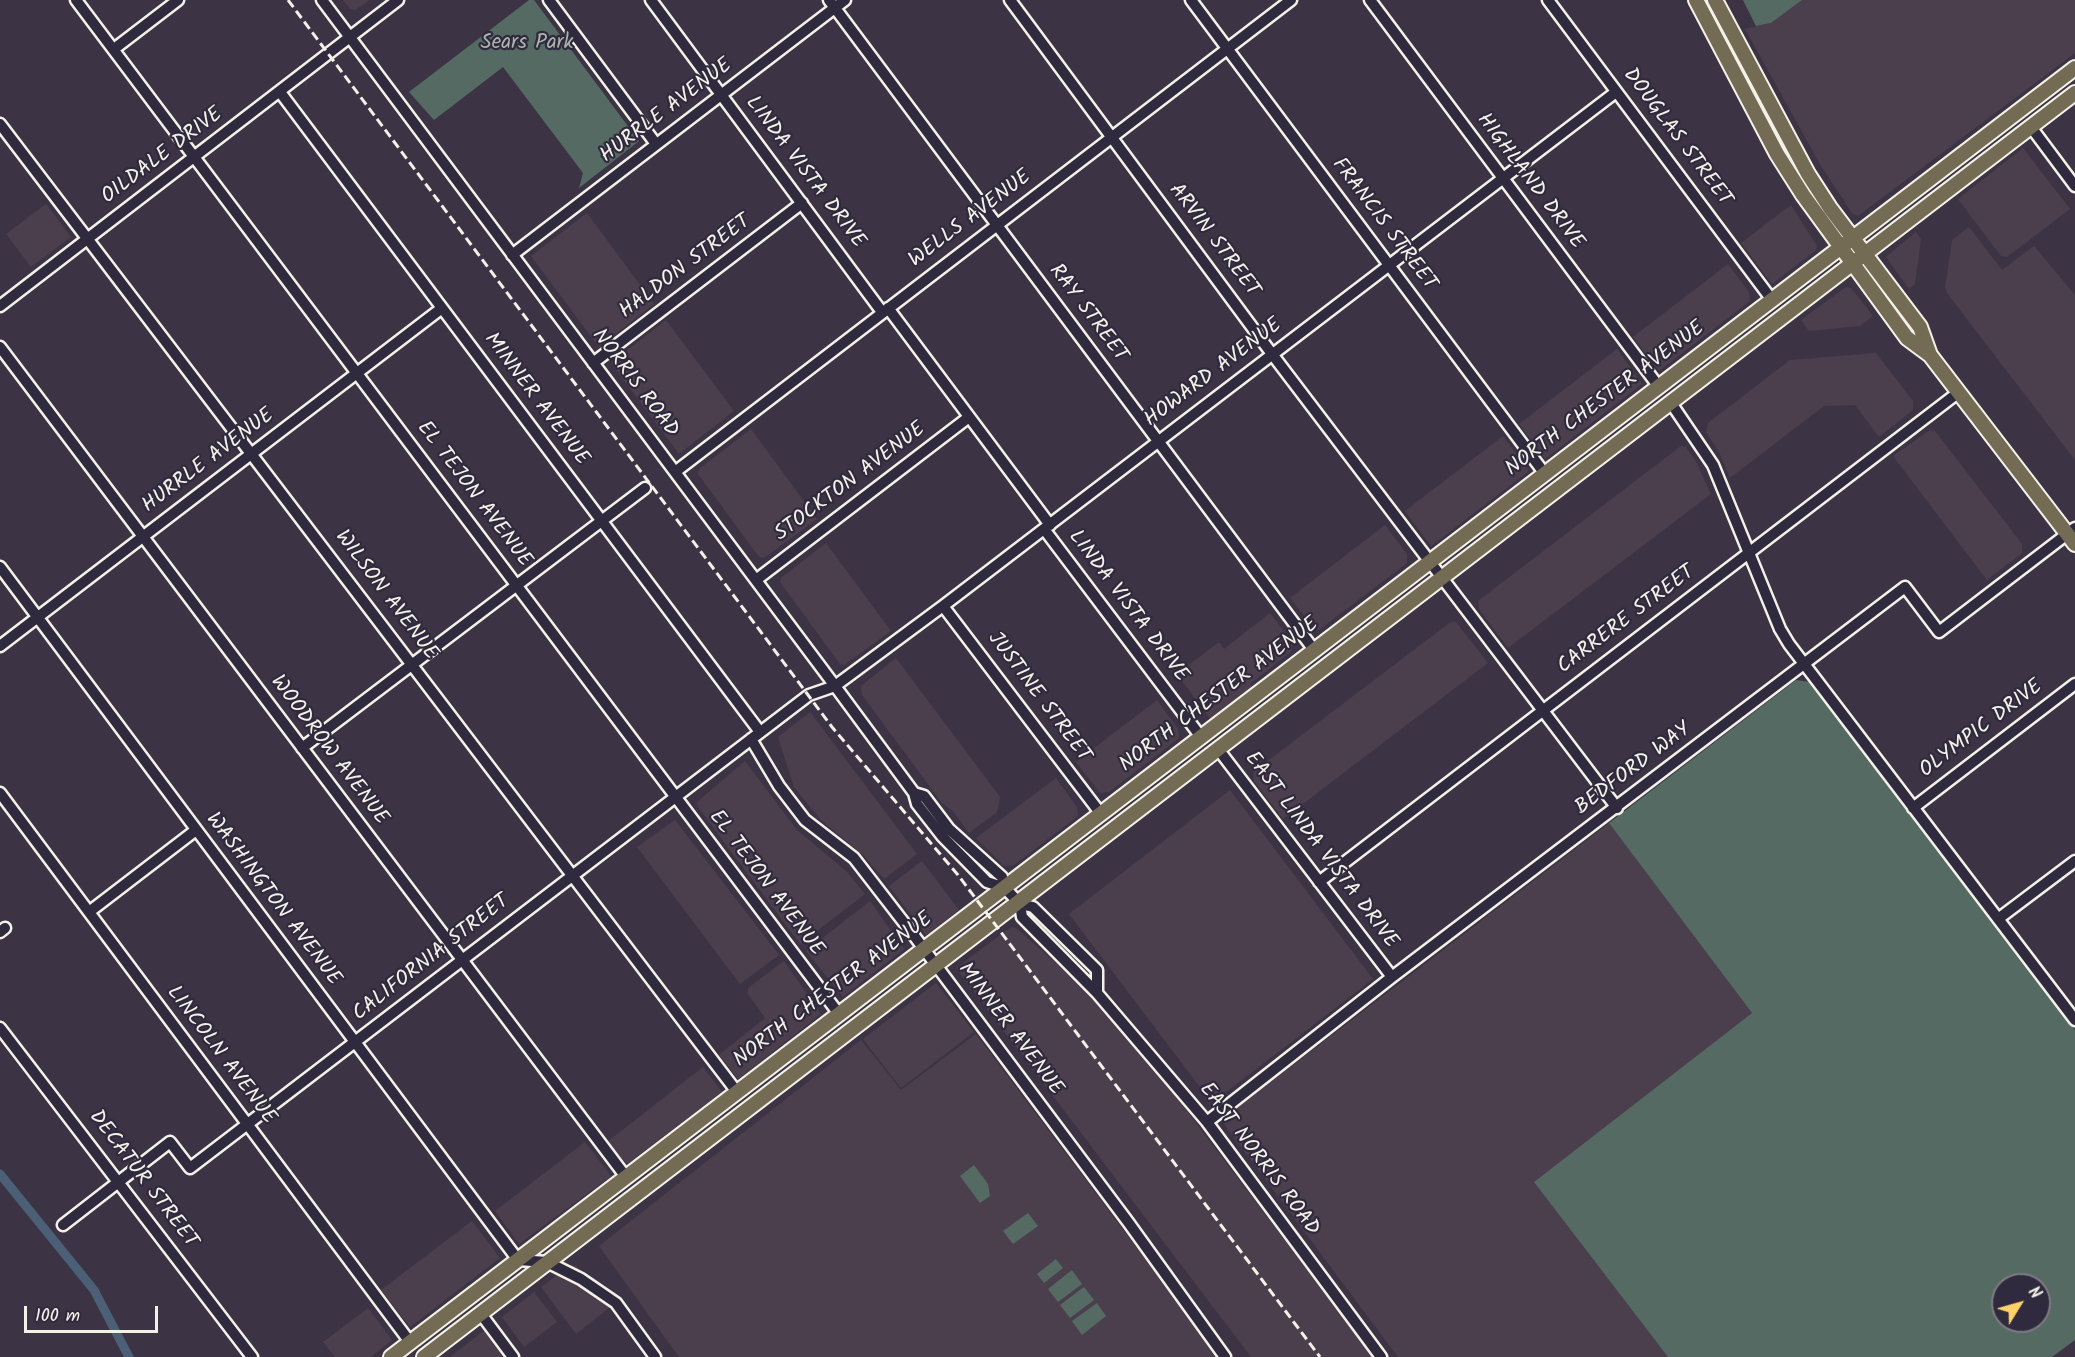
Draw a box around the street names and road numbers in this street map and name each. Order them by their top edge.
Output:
street label: HURRLE AVENUE [596,54,738,170]
street label: DOUGLAS STREET [1616,64,1736,212]
street label: LINDA VISTA DRIVE [739,92,869,254]
street label: OILDALE DRIVE [97,103,229,211]
street label: HIGHLAND DRIVE [1470,109,1588,255]
street label: FRANCIS STREET [1325,154,1441,296]
street label: WELLS AVENUE [905,166,1037,274]
street label: ARVIN STREET [1162,179,1264,303]
street label: HALDON STREET [615,210,757,326]
street label: RAY STREET [1042,260,1132,368]
street label: HOWARD AVENUE [1140,314,1288,434]
street label: NORTH CHESTER AVENUE [1502,317,1710,483]
street label: NORRIS ROAD [585,325,683,443]
street label: MINNER AVENUE [477,329,593,471]
street label: HURRLE AVENUE [138,404,280,520]
street label: EL TEJON AVENUE [410,417,536,573]
street label: STOCKTON AVENUE [771,418,931,548]
street label: WILSON AVENUE [328,526,442,666]
street label: LINDA VISTA DRIVE [1062,526,1192,688]
street label: CARRERE STREET [1553,561,1701,681]
street label: NORTH CHESTER AVENUE [1116,613,1324,779]
street label: JUSTINE STREET [981,628,1095,768]
street label: WOODROW AVENUE [263,671,393,831]
street label: OLYMPIC DRIVE [1915,676,2049,784]
street label: BEDFORD WAY [1571,718,1697,822]
street label: EAST LINDA VISTA DRIVE [1238,748,1402,954]
street label: EL TEJON AVENUE [702,806,828,962]
street label: WASHINGTON AVENUE [199,809,345,991]
street label: CALIFORNIA STREET [349,890,515,1028]
street label: NORTH CHESTER AVENUE [730,908,938,1074]
street label: MINNER AVENUE [951,959,1067,1101]
street label: LINCOLN AVENUE [160,982,280,1130]
street label: EAST NORRIS ROAD [1192,1079,1324,1241]
street label: DECATUR STREET [82,1106,202,1254]

